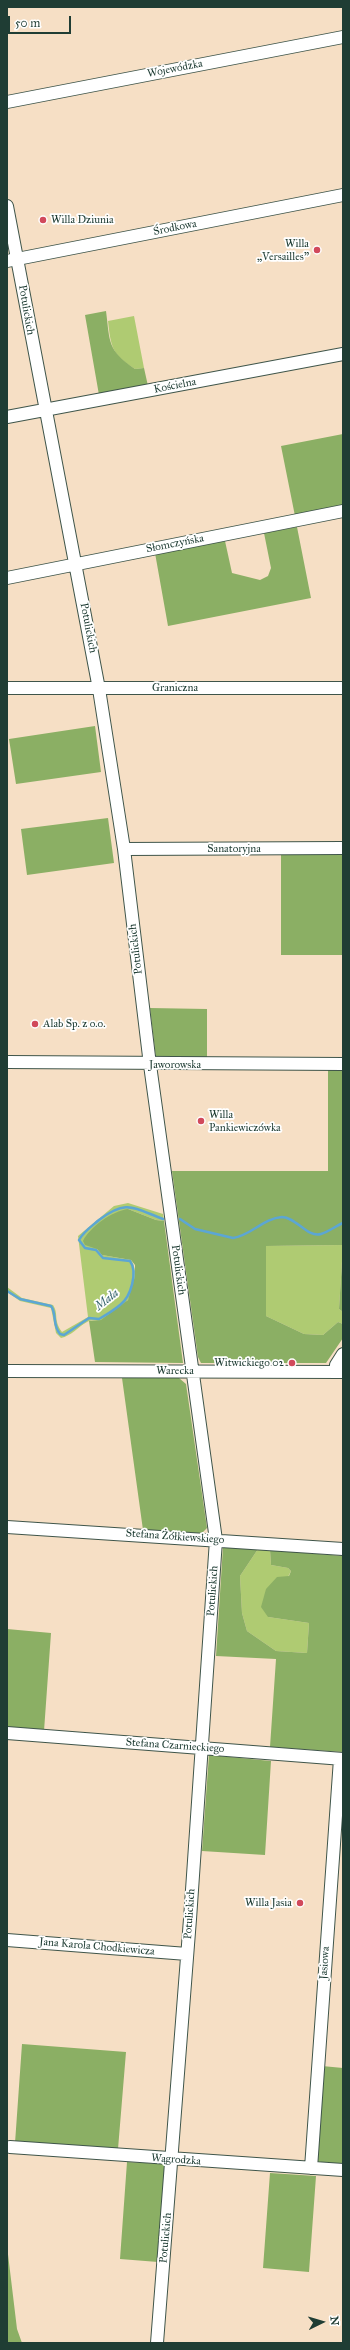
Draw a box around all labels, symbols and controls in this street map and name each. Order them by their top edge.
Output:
scale bar [10,8,73,34]
text: 50 m [15,16,40,30]
street label: Wojewódzka [146,57,204,81]
place label: Willa Dziunia [51,213,114,227]
marker: Willa Dziunia [38,215,48,225]
street label: Środkowa [152,217,198,239]
place label: Willa „Versailles” [257,237,309,263]
marker: Willa „Versailles” [312,245,322,255]
street label: Potulickich [15,284,37,336]
street label: Kościelna [153,375,197,397]
street label: Słomczyńska [145,532,205,556]
street label: Potulickich [77,602,99,654]
street label: Graniczna [152,681,198,695]
street label: Sanatoryjna [207,842,261,856]
street label: Potulickich [126,923,146,975]
place label: Alab Sp. z o.o. [43,1017,106,1031]
marker: Alab Sp. z o.o. [30,1019,40,1029]
street label: Jaworowska [149,1058,201,1072]
place label: Willa Pankiewiczówka [209,1108,281,1134]
marker: Willa Pankiewiczówka [196,1116,206,1126]
street label: Potulickich [168,1244,188,1296]
water label: Mała [92,1286,122,1314]
place label: Witwickiego 02 [214,1356,284,1370]
marker: Witwickiego 02 [287,1358,297,1368]
street label: Warecka [156,1364,194,1378]
street label: Stefana Żółkiewskiego [125,1527,225,1547]
street label: Potulickich [205,1565,221,1617]
street label: Stefana Czarnieckiego [125,1736,225,1756]
street label: Potulickich [182,1888,198,1940]
place label: Willa Jasia [245,1896,292,1910]
marker: Willa Jasia [295,1898,305,1908]
street label: Jana Karola Chodkiewicza [39,1935,155,1959]
street label: Jasiowa [317,1946,333,1980]
street label: Wągrodzka [151,2152,201,2168]
street label: Potulickich [157,2212,175,2264]
north arrow [302,2302,342,2342]
text: N [328,2316,341,2326]

